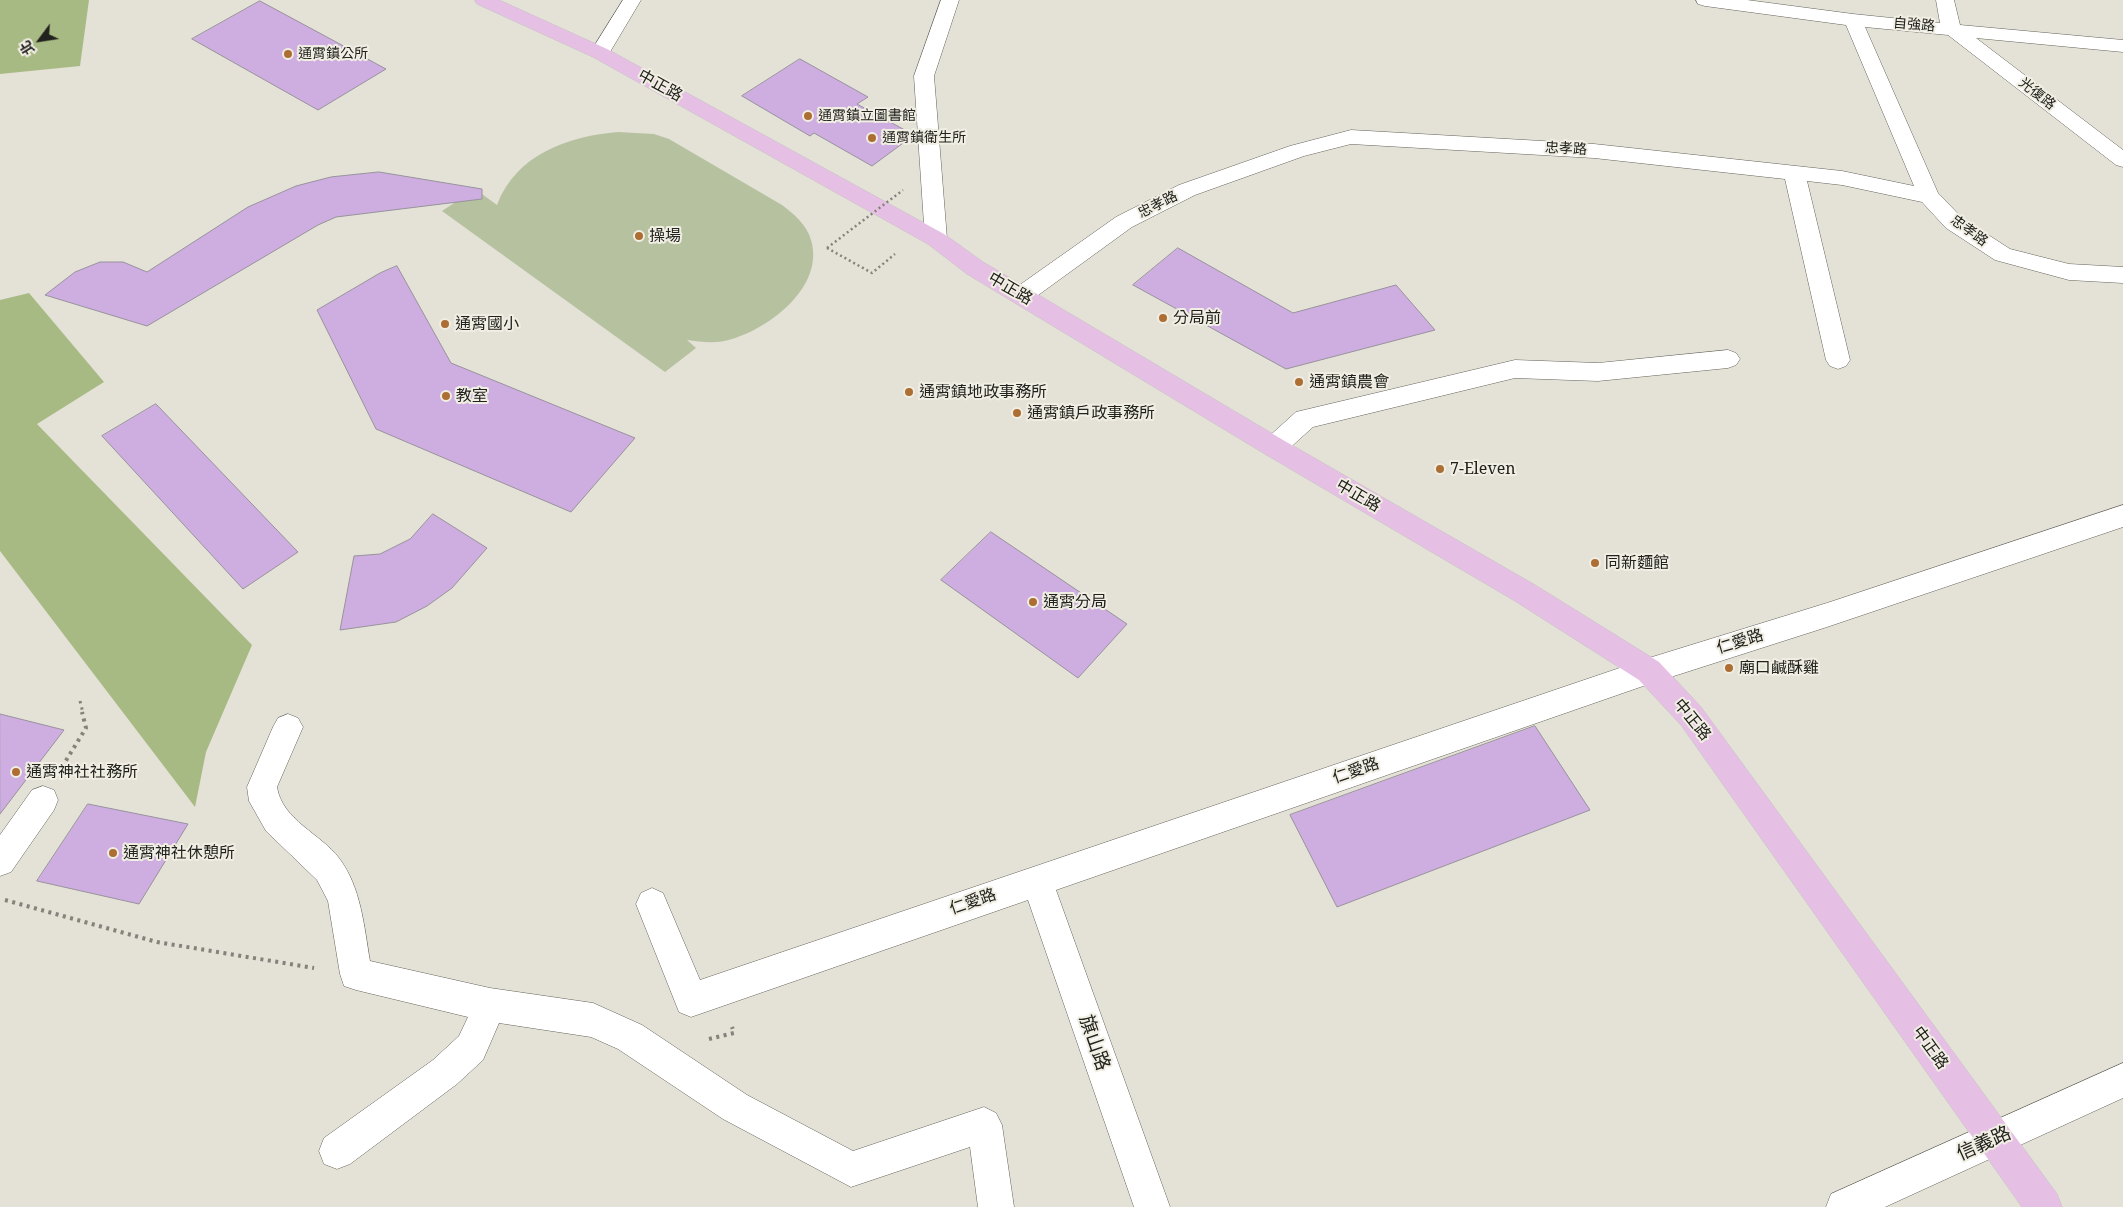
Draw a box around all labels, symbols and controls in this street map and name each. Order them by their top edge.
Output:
north arrow [15,15,65,65]
street label: 自強路 [1892,15,1936,35]
text: 北 [15,37,38,59]
place label: 通霄鎮公所 [298,46,368,62]
marker: 通霄鎮公所 [282,48,294,60]
street label: 中正路 [634,66,686,106]
street label: 光復路 [2015,74,2059,114]
place label: 通霄鎮立圖書館 [818,108,916,124]
marker: 通霄鎮立圖書館 [802,110,814,122]
place label: 通霄鎮衛生所 [882,130,966,146]
marker: 通霄鎮衛生所 [866,132,878,144]
street label: 忠孝路 [1545,140,1587,158]
street label: 忠孝路 [1135,188,1181,222]
street label: 忠孝路 [1947,212,1991,250]
place label: 操場 [649,226,681,246]
marker: 操場 [633,230,645,242]
street label: 中正路 [984,269,1036,309]
place label: 分局前 [1173,308,1221,328]
marker: 分局前 [1157,312,1169,324]
place label: 通霄國小 [455,314,519,334]
marker: 通霄國小 [439,318,451,330]
place label: 通霄鎮農會 [1309,372,1389,392]
marker: 通霄鎮農會 [1293,376,1305,388]
place label: 通霄鎮地政事務所 [919,382,1047,402]
place label: 教室 [456,386,488,406]
marker: 通霄鎮地政事務所 [903,386,915,398]
marker: 教室 [440,390,452,402]
place label: 通霄鎮戶政事務所 [1027,403,1155,423]
marker: 通霄鎮戶政事務所 [1011,407,1023,419]
place label: 7-Eleven [1450,459,1516,479]
marker: 7-Eleven [1434,463,1446,475]
street label: 中正路 [1332,476,1384,516]
place label: 同新麵館 [1605,553,1669,573]
marker: 同新麵館 [1589,557,1601,569]
place label: 通霄分局 [1043,592,1107,612]
marker: 通霄分局 [1027,596,1039,608]
street label: 仁愛路 [1714,626,1766,658]
place label: 廟口鹹酥雞 [1739,658,1819,678]
marker: 廟口鹹酥雞 [1723,662,1735,674]
street label: 中正路 [1669,695,1715,745]
street label: 仁愛路 [1330,754,1382,788]
place label: 通霄神社社務所 [26,762,138,782]
marker: 通霄神社社務所 [10,766,22,778]
place label: 通霄神社休憩所 [123,843,235,863]
marker: 通霄神社休憩所 [107,847,119,859]
street label: 仁愛路 [947,885,999,919]
street label: 旗山路 [1074,1012,1114,1074]
street label: 中正路 [1908,1023,1952,1073]
street label: 信義路 [1953,1122,2015,1166]

